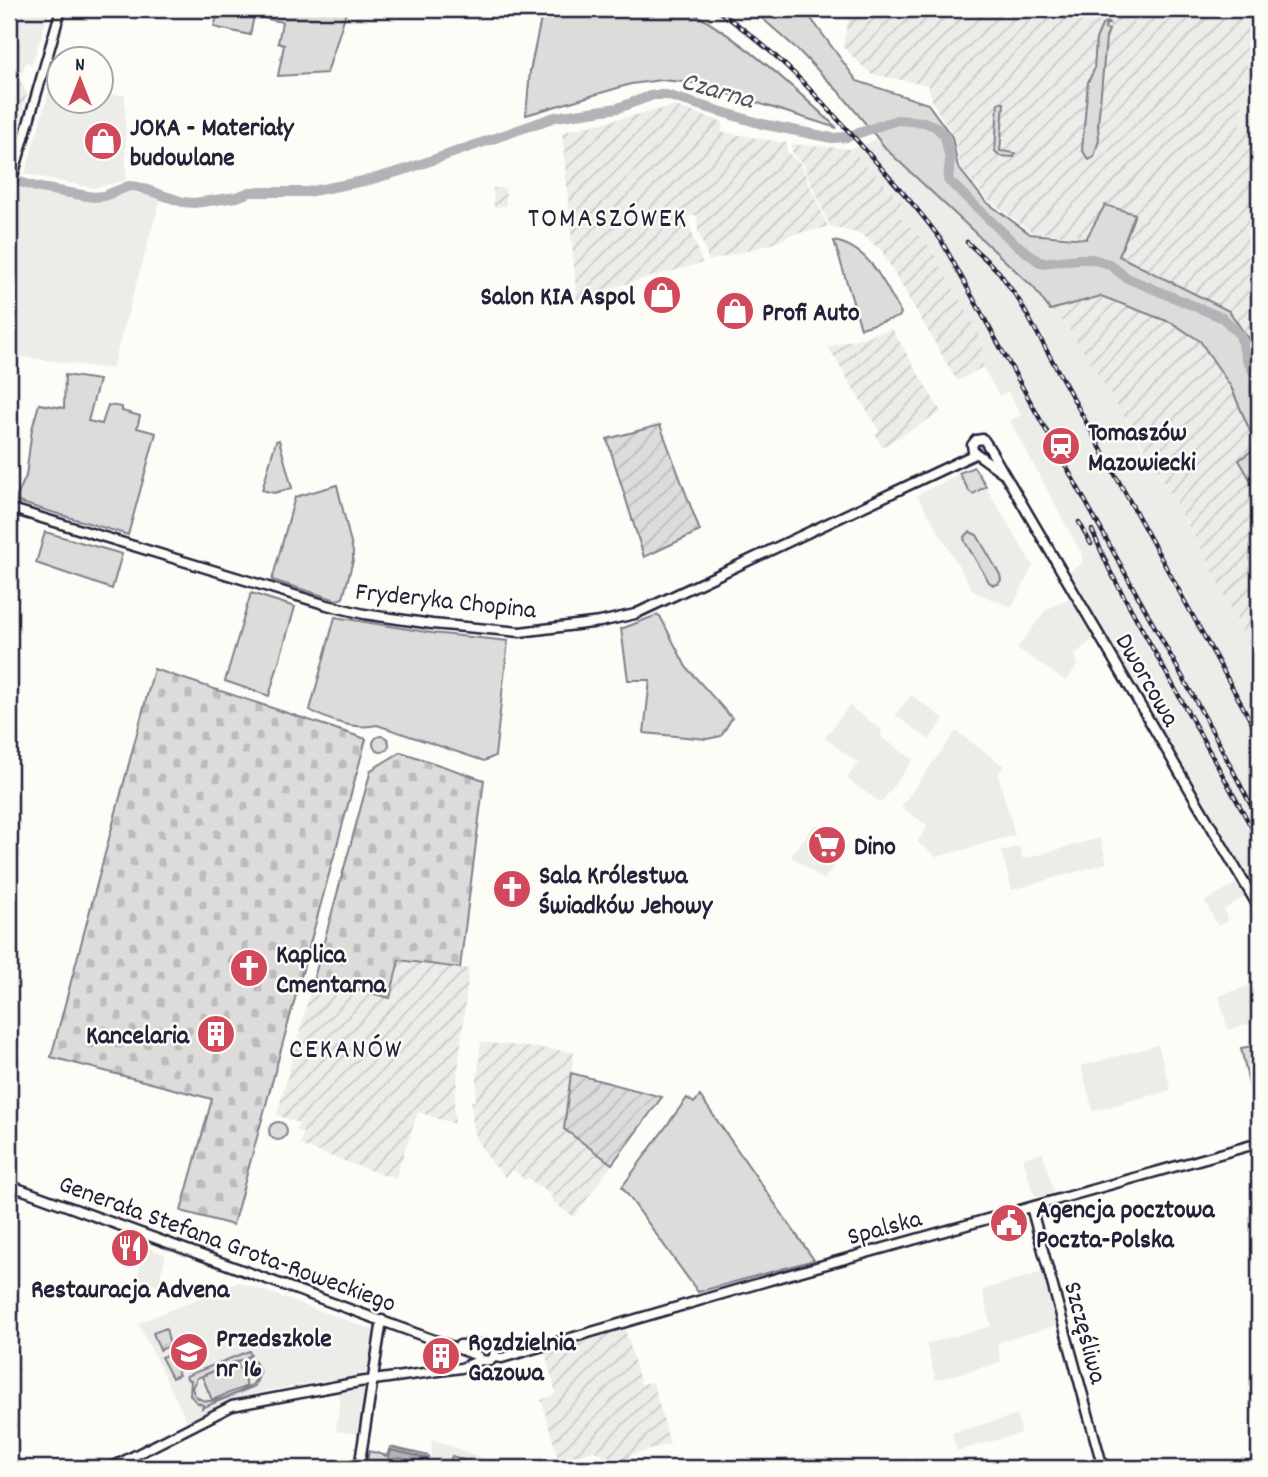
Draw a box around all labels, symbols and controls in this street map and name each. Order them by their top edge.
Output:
north arrow [46,46,116,116]
text: N [75,53,85,80]
water label: Czarna [676,63,760,123]
place label: JOKA - Materiały budowlane [130,111,295,178]
shop icon: JOKA - Materiały budowlane [82,120,124,162]
district label: TOMASZÓWEK [528,201,688,241]
shop icon: Salon KIA Aspol [641,274,683,316]
place label: Salon KIA Aspol [481,280,636,317]
shop icon: Profi Auto [714,290,756,332]
place label: Profi Auto [762,296,860,333]
place label: Tomaszów Mazowiecki [1088,416,1196,483]
station icon: Tomaszów Mazowiecki [1040,425,1082,467]
street label: Fryderyka Chopina [353,575,539,630]
street label: Dworcowa [1104,627,1188,735]
supermarket icon: Dino [806,824,848,866]
place label: Dino [854,830,896,867]
place label: Sala Królestwa Świadków Jehowy [539,859,714,926]
church icon: Sala Królestwa Świadków Jehowy [491,868,533,910]
place label: Kaplica Cmentarna [276,938,387,1005]
church icon: Kaplica Cmentarna [228,947,270,989]
building icon: Kancelaria [195,1013,237,1055]
place label: Kancelaria [86,1019,190,1056]
district label: CEKANÓW [289,1032,403,1072]
street label: Generała Stefana Grota-Roweckiego [53,1167,401,1324]
place label: Agencja pocztowa Poczta-Polska [1036,1193,1215,1260]
street label: Spalska [844,1202,927,1257]
public building icon: Agencja pocztowa Poczta-Polska [988,1202,1030,1244]
restaurant icon: Restauracja Advena [109,1227,151,1269]
place label: Restauracja Advena [31,1273,230,1310]
street label: Szczęśliwa [1052,1278,1115,1389]
place label: Przedszkole nr 16 [216,1322,332,1389]
place label: Rozdzielnia Gazowa [468,1326,576,1393]
school or university icon: Przedszkole nr 16 [168,1331,210,1373]
building icon: Rozdzielnia Gazowa [420,1335,462,1377]

